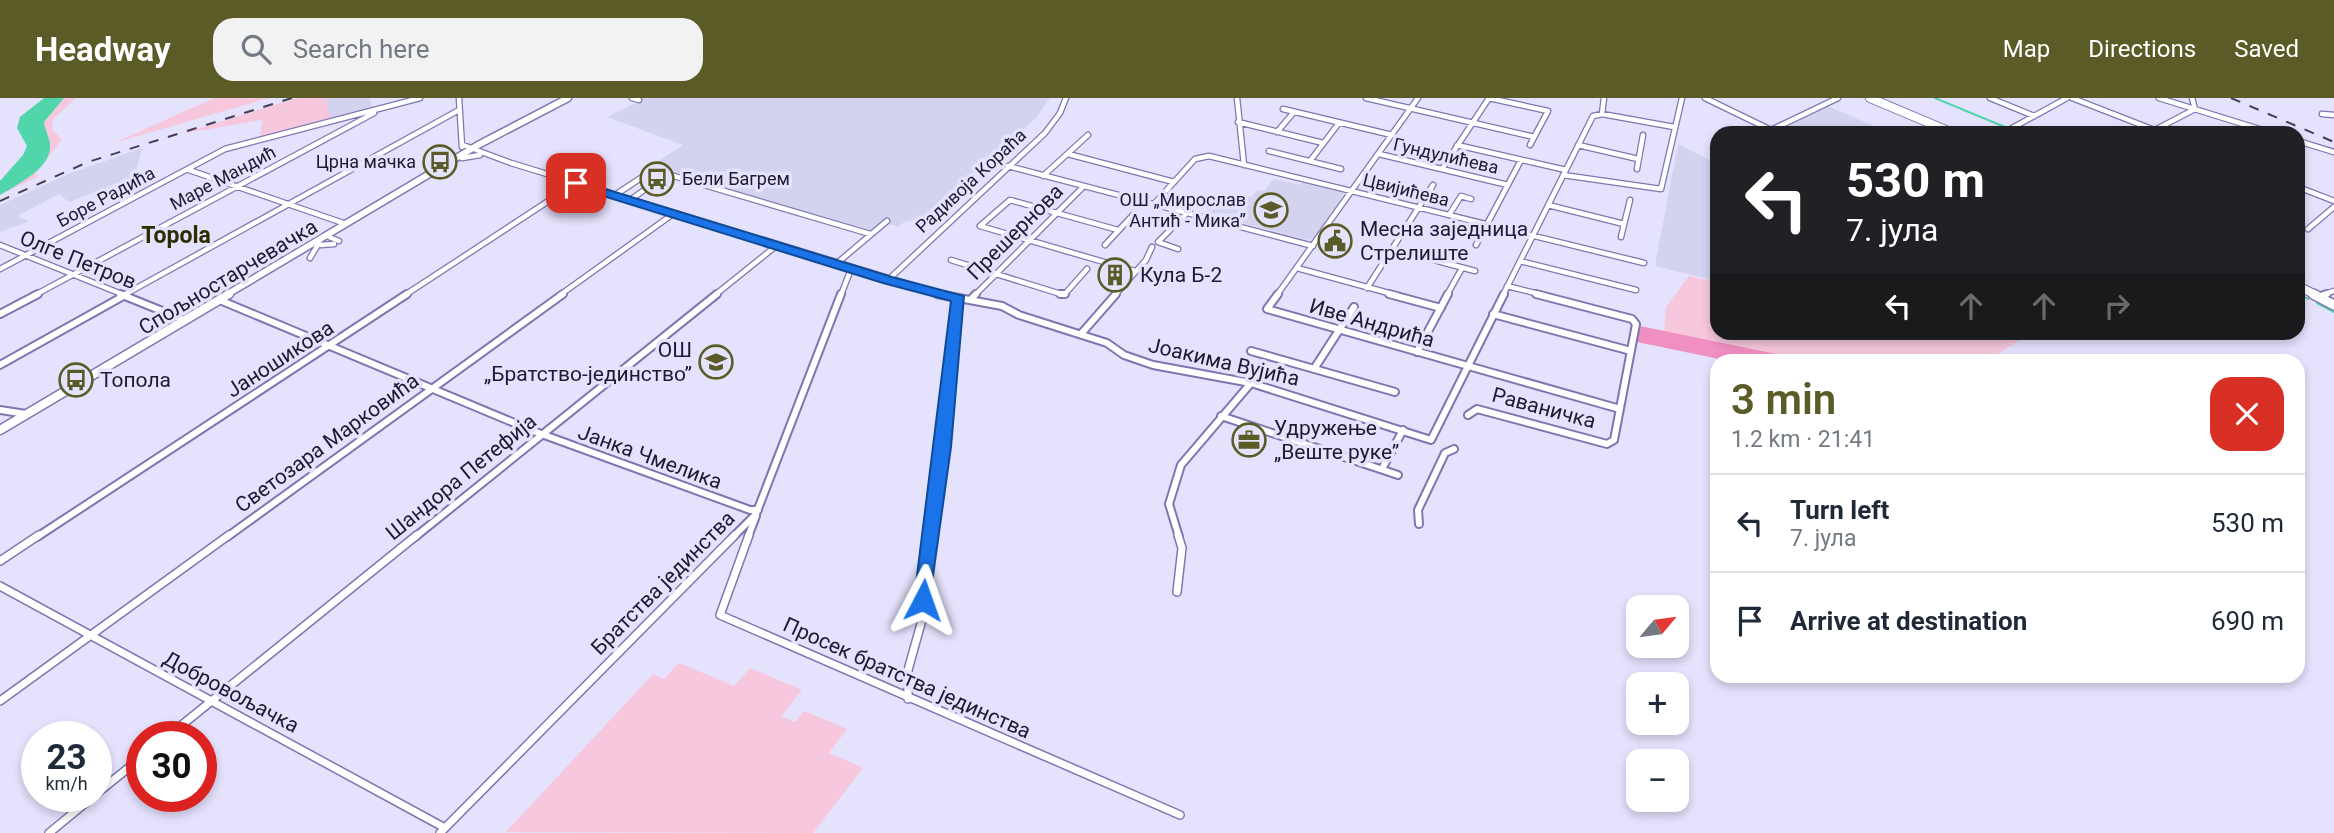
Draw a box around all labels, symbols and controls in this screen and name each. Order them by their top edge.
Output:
search box [213,18,703,81]
text: Headway [35,30,171,69]
icon: search [237,30,275,68]
text: Search here [293,34,429,64]
text: Map [2003,35,2050,63]
text: Directions [2088,35,2196,63]
text: Saved [2234,35,2299,63]
street label: Радивоја Кораћа [911,124,1030,237]
street label: Гундулићева [1391,133,1501,178]
street label: Маре Мандић [166,141,279,214]
bus stop icon: Црна мачка [421,143,459,181]
place label: Црна мачка [316,151,416,172]
text: 530 m [1846,152,1985,209]
pin [546,153,606,213]
icon: left [1731,154,1822,245]
bus stop icon: Бели Багрем [638,160,676,198]
street label: Боре Радића [53,162,158,231]
icon: arrive [557,164,595,202]
place label: Бели Багрем [682,168,790,189]
street label: Цвијићева [1361,169,1452,210]
street label: Прешернова [962,179,1068,285]
place label: ОШ „Мирослав Антић - Мика” [1120,189,1246,231]
school or university icon: ОШ „Мирослав Антић - Мика” [1252,191,1290,229]
text: 7. јула [1846,211,1938,249]
street label: Спољностарчевачка [134,214,322,340]
place label: Месна заједница Стрелиште [1360,217,1528,265]
district label: Topola [141,222,211,249]
public building icon: Месна заједница Стрелиште [1316,222,1354,260]
street label: Олге Петров [16,226,140,294]
building icon: Кула Б-2 [1096,256,1134,294]
place label: Кула Б-2 [1140,263,1222,287]
icon: left [1879,287,1917,325]
icon: ahead [1952,287,1990,325]
icon: ahead [2025,287,2063,325]
icon: right [2098,287,2136,325]
street label: Иве Андрића [1307,294,1437,352]
street label: Јаношикова [222,316,338,402]
street label: Јоакима Вујића [1146,333,1302,391]
place label: ОШ „Братство-јединство” [484,338,692,386]
school or university icon: ОШ „Братство-јединство” [697,343,735,381]
bus stop icon: Топола [57,361,95,399]
place label: Топола [100,368,171,392]
street label: Светозара Марковића [231,368,423,518]
text: 3 min [1731,375,1836,424]
button: close [2210,377,2284,451]
street label: Раваничка [1489,383,1599,433]
street label: Шандора Петефија [381,409,541,545]
place label: Удружење „Веште руке” [1274,416,1399,464]
street label: Јанка Чмелика [575,420,725,494]
office icon: Удружење „Веште руке” [1230,421,1268,459]
text: 1.2 km · 21:41 [1731,426,1875,453]
text: Turn left [1790,495,1889,525]
icon: left [1731,504,1769,542]
street label: Братства јединства [586,506,740,660]
text: 530 m [2211,508,2284,538]
text: 7. јула [1790,525,1856,552]
position arrow [886,563,960,637]
north arrow [1626,595,1689,658]
map controls [1626,595,1689,812]
icon: arrive [1731,602,1769,640]
text: Arrive at destination [1790,606,2027,636]
text: 690 m [2211,606,2284,636]
street label: Просек братства јединства [779,612,1035,744]
street label: Добровољачка [159,646,303,738]
button: + [1626,672,1689,735]
speed limit sign: 30 [126,721,217,812]
text: 23 [46,737,87,778]
button: − [1626,749,1689,812]
text: km/h [45,773,88,794]

